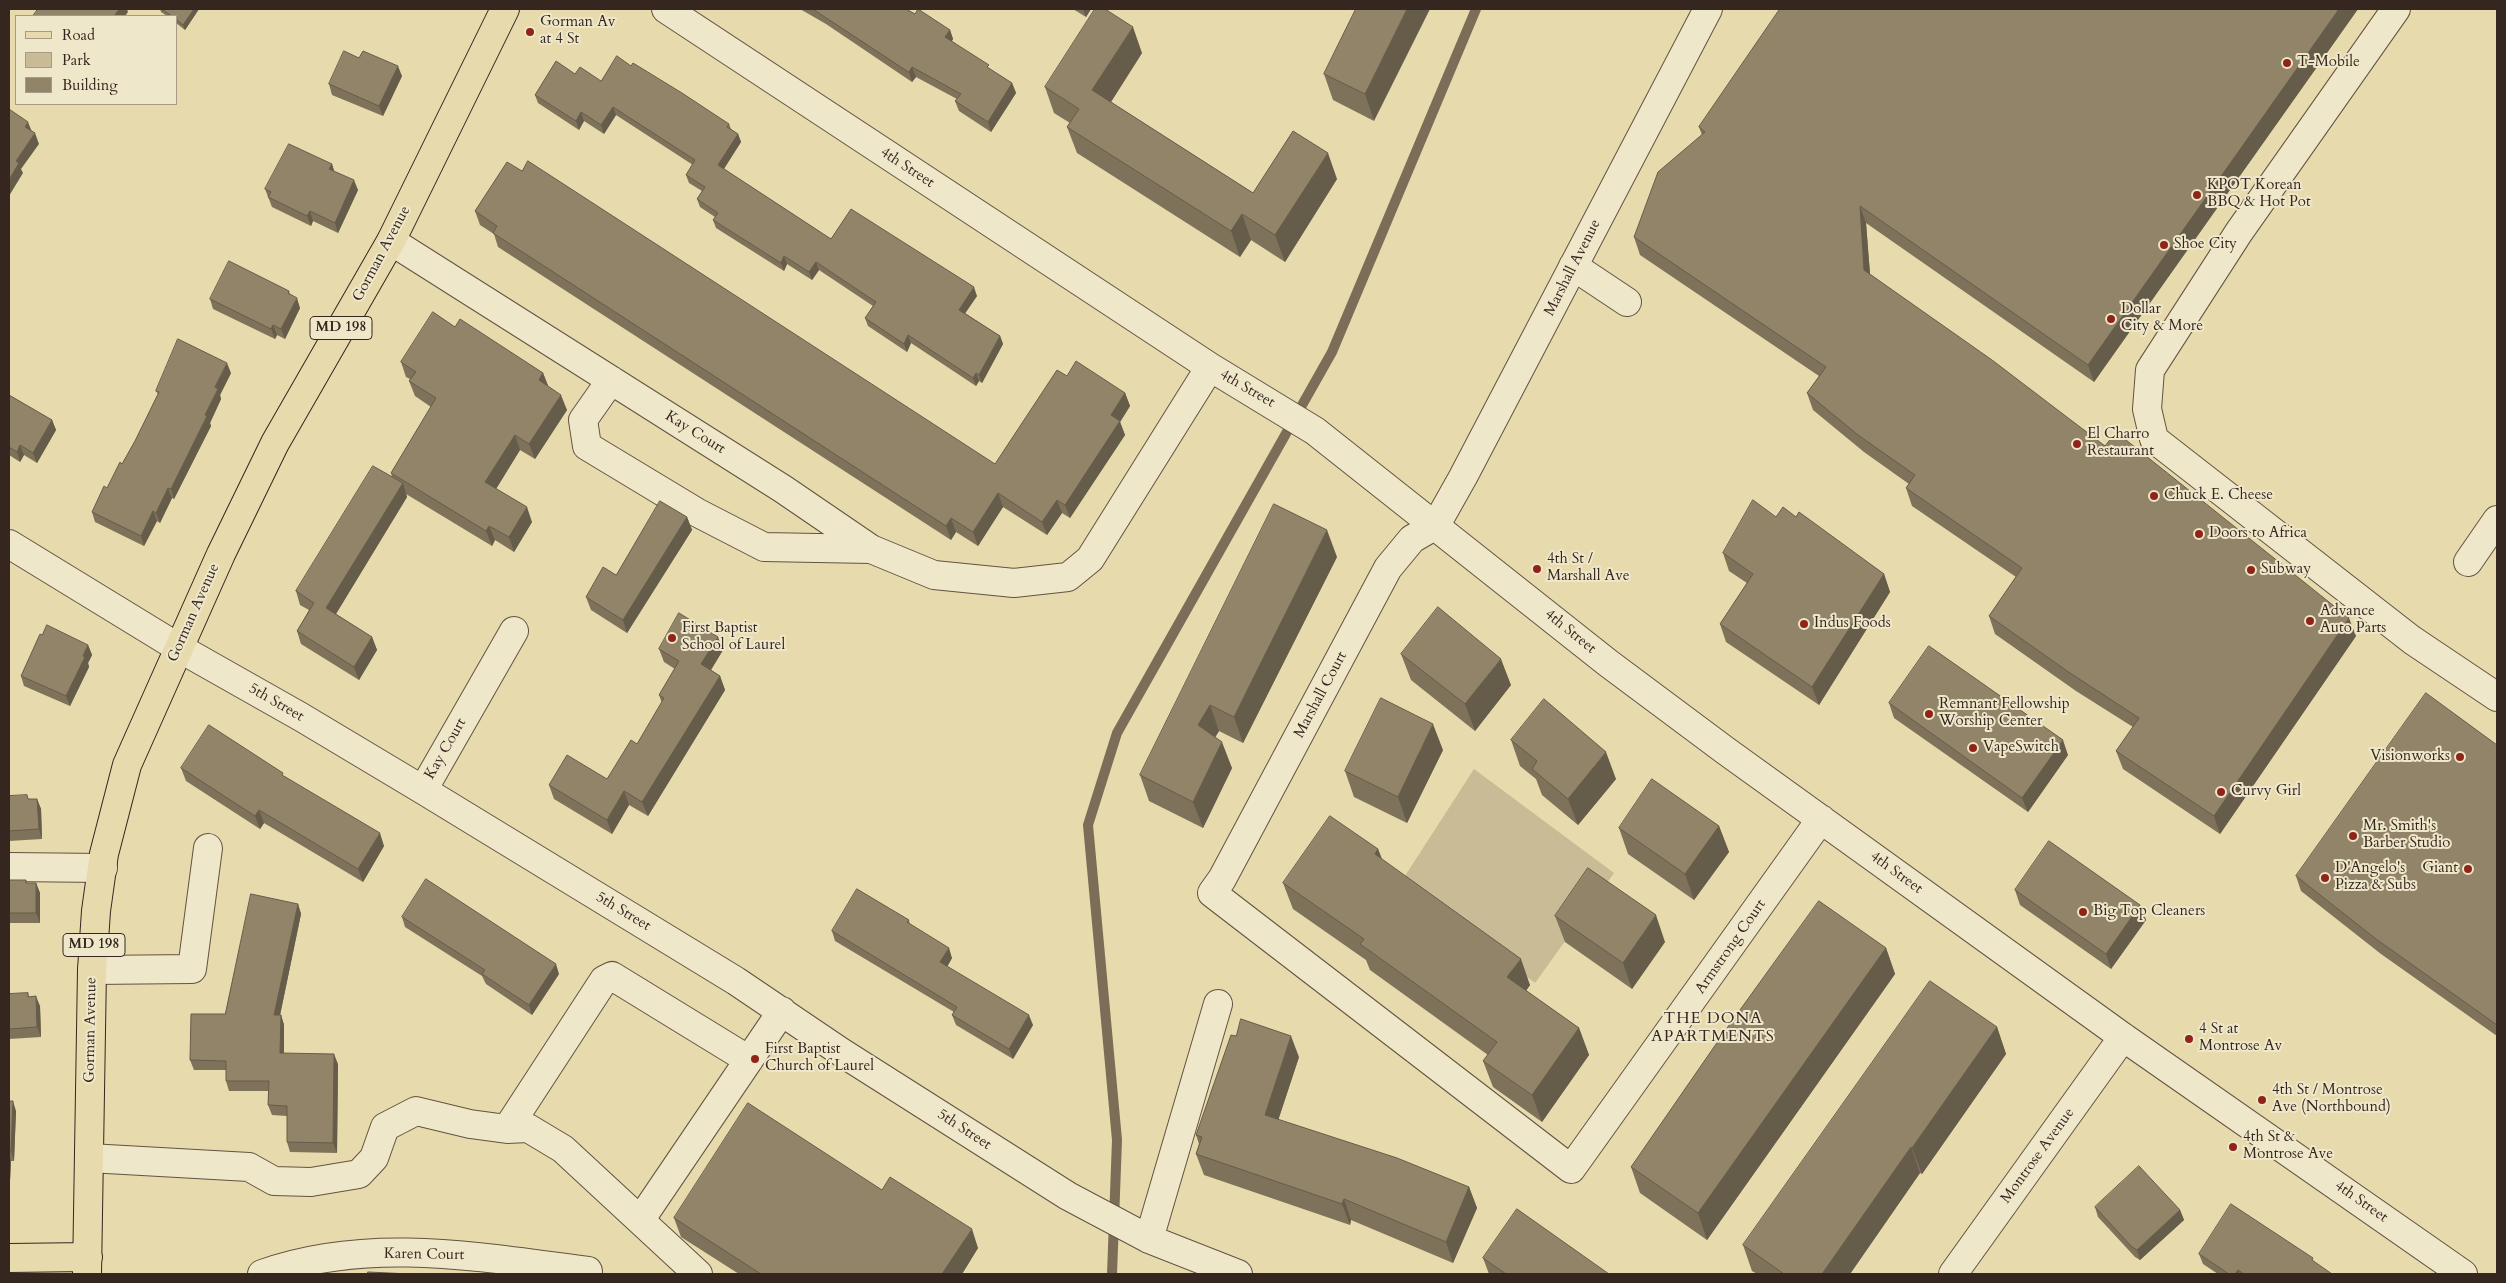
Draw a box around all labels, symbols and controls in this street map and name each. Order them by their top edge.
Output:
place label: Gorman Av at 4 St [540,14,615,49]
legend [15,15,178,105]
text: Road [62,25,95,45]
marker: Gorman Av at 4 St [524,26,536,38]
text: Park [62,50,91,70]
place label: T-Mobile [2297,54,2360,72]
marker: T-Mobile [2281,57,2293,69]
text: Building [62,75,118,95]
street label: 4th Street [877,144,937,192]
place label: KPOT Korean BBQ & Hot Pot [2207,177,2311,212]
marker: KPOT Korean BBQ & Hot Pot [2191,189,2203,201]
street label: Gorman Avenue [349,203,415,305]
street label: Marshall Avenue [1541,217,1605,319]
place label: Shoe City [2174,236,2237,254]
marker: Shoe City [2158,239,2170,251]
place label: Dollar City & More [2121,301,2203,336]
marker: Dollar City & More [2105,313,2117,325]
road number: MD 198 [310,316,372,339]
street label: 4th Street [1216,366,1278,412]
street label: Kay Court [662,407,728,459]
place label: El Charro Restaurant [2087,426,2154,461]
marker: El Charro Restaurant [2071,438,2083,450]
place label: Chuck E. Cheese [2164,487,2273,505]
marker: Chuck E. Cheese [2148,490,2160,502]
place label: Doors to Africa [2209,525,2307,543]
marker: Doors to Africa [2193,528,2205,540]
place label: 4th St / Marshall Ave [1547,551,1630,586]
street label: Gorman Avenue [164,561,224,665]
place label: Subway [2261,561,2311,579]
marker: 4th St / Marshall Ave [1531,563,1543,575]
marker: Subway [2245,564,2257,576]
place label: Advance Auto Parts [2320,603,2386,638]
street label: 4th Street [1541,606,1599,658]
place label: Indus Foods [1814,615,1891,633]
marker: Advance Auto Parts [2304,615,2316,627]
marker: Indus Foods [1798,618,1810,630]
place label: First Baptist School of Laurel [682,620,785,655]
marker: First Baptist School of Laurel [666,632,678,644]
street label: Marshall Court [1291,649,1351,741]
street label: 5th Street [245,680,307,726]
place label: Remnant Fellowship Worship Center [1939,696,2070,731]
marker: Remnant Fellowship Worship Center [1923,708,1935,720]
street label: Kay Court [421,715,471,783]
place label: VapeSwitch [1983,739,2059,757]
marker: VapeSwitch [1967,742,1979,754]
place label: Visionworks [2370,748,2450,766]
marker: Visionworks [2454,751,2466,763]
place label: Curvy Girl [2231,783,2301,801]
marker: Curvy Girl [2215,786,2227,798]
place label: Mr. Smith's Barber Studio [2363,818,2450,853]
marker: Mr. Smith's Barber Studio [2347,830,2359,842]
street label: 4th Street [1866,848,1926,898]
place label: D'Angelo's Pizza & Subs [2335,860,2416,895]
place label: Giant [2422,860,2458,878]
marker: Giant [2462,863,2474,875]
marker: D'Angelo's Pizza & Subs [2319,872,2331,884]
street label: 5th Street [592,889,654,935]
street label: Armstrong Court [1692,896,1770,998]
place label: Big Top Cleaners [2093,903,2205,921]
marker: Big Top Cleaners [2077,906,2089,918]
road number: MD 198 [63,934,125,956]
street label: Gorman Avenue [81,977,101,1083]
district label: THE DONA APARTMENTS [1650,1009,1776,1047]
place label: 4 St at Montrose Av [2199,1021,2282,1056]
marker: 4 St at Montrose Av [2183,1033,2195,1045]
place label: First Baptist Church of Laurel [765,1041,874,1076]
marker: First Baptist Church of Laurel [749,1053,761,1065]
place label: 4th St / Montrose Ave (Northbound) [2272,1082,2391,1117]
marker: 4th St / Montrose Ave (Northbound) [2256,1094,2268,1106]
street label: Montrose Avenue [1997,1105,2079,1207]
street label: 5th Street [934,1106,994,1154]
place label: 4th St & Montrose Ave [2243,1129,2333,1164]
marker: 4th St & Montrose Ave [2227,1141,2239,1153]
street label: 4th Street [2331,1177,2391,1227]
street label: Karen Court [384,1245,464,1265]

